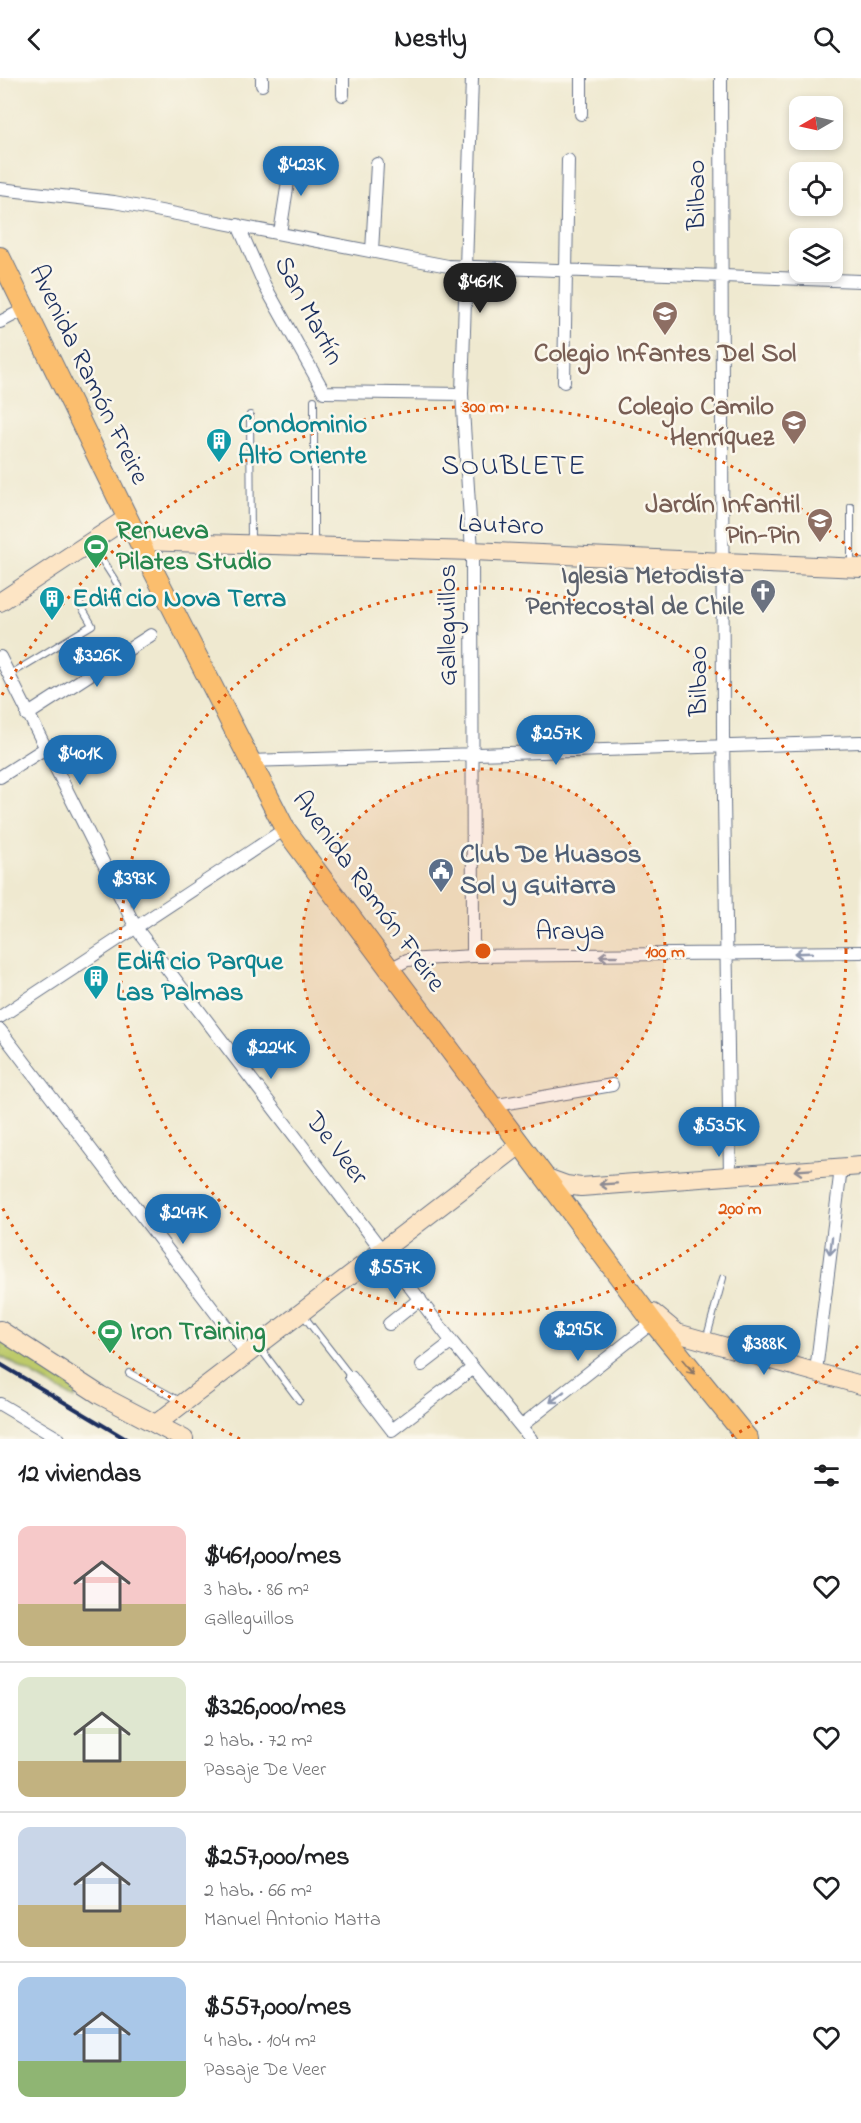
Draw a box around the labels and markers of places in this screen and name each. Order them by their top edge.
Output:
pin: $423K [259,146,343,197]
pin: $461K [438,263,522,314]
school or university icon: Colegio Infantes Del Sol [650,299,680,337]
place label: Colegio Infantes Del Sol [534,335,796,375]
place label: Colegio Camilo Henríquez [618,388,775,458]
place label: Condominio Alto Oriente [238,406,367,476]
school or university icon: Colegio Camilo Henríquez [779,408,809,446]
building icon: Condominio Alto Oriente [204,426,234,464]
place label: Jardín Infantil Pin-Pin [645,486,800,556]
school or university icon: Jardín Infantil Pin-Pin [805,506,835,544]
place label: Renueva Pilates Studio [116,512,272,582]
sports icon: Renueva Pilates Studio [81,532,111,570]
place label: Iglesia Metodista Pentecostal de Chile [526,557,745,627]
church icon: Iglesia Metodista Pentecostal de Chile [748,577,778,615]
place label: Edificio Nova Terra [72,580,286,619]
building icon: Edificio Nova Terra [37,584,67,622]
pin: $326K [55,637,139,688]
pin: $257K [514,715,598,766]
pin: $401K [38,735,122,786]
place label: Club De Huasos Sol y Guitarra [460,836,642,906]
public building icon: Club De Huasos Sol y Guitarra [426,856,456,894]
pin: $393K [92,860,176,911]
centre of rings [473,941,493,961]
place label: Edificio Parque Las Palmas [116,943,284,1013]
building icon: Edificio Parque Las Palmas [81,963,111,1001]
pin: $224K [229,1029,313,1080]
pin: $535K [677,1107,761,1158]
pin: $247K [141,1194,225,1245]
pin: $557K [353,1249,437,1300]
pin: $295K [536,1311,620,1362]
place label: Iron Training [130,1313,266,1353]
sports icon: Iron Training [95,1317,125,1355]
pin: $388K [722,1325,806,1376]

